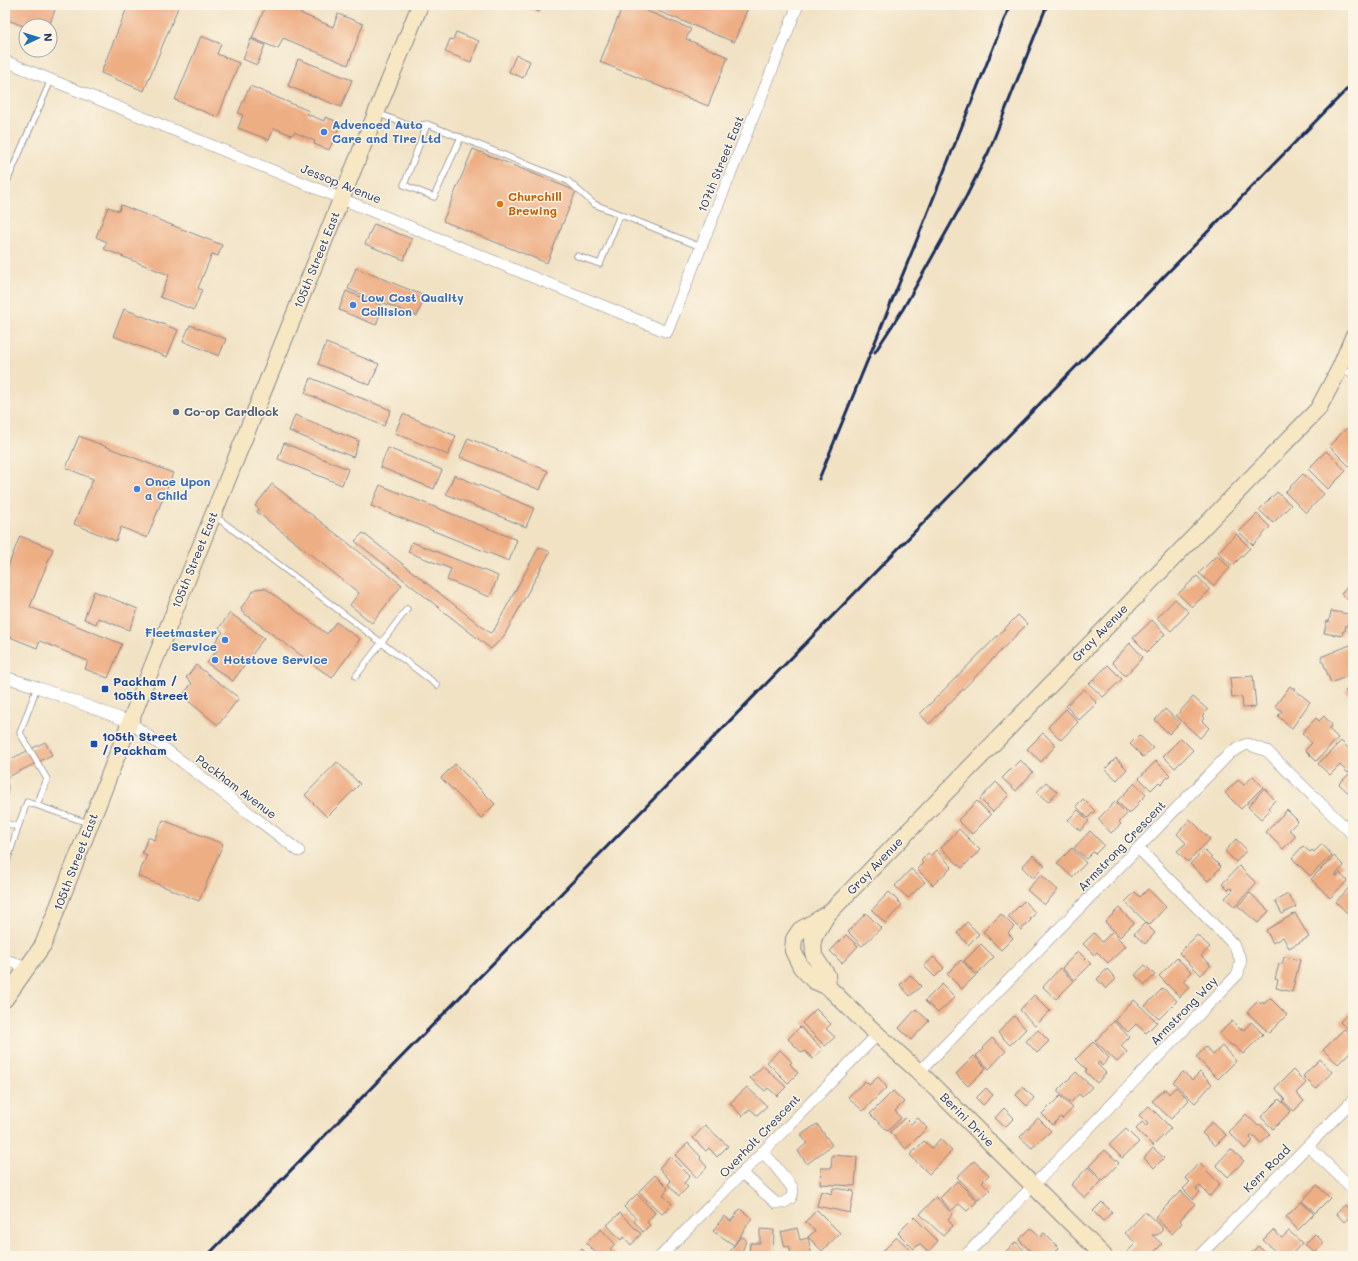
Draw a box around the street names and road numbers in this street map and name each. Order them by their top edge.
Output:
street label: 107th Street East [693,113,747,214]
street label: Jessop Avenue [299,160,384,207]
street label: 105th Street East [289,209,343,310]
street label: 105th Street East [167,509,221,610]
street label: Gray Avenue [1068,600,1131,664]
street label: Packham Avenue [193,751,280,822]
street label: Armstrong Crescent [1074,797,1169,894]
street label: 105th Street East [49,811,101,913]
street label: Gray Avenue [843,833,906,897]
street label: Armstrong Way [1146,972,1220,1048]
street label: Berini Drive [937,1089,998,1150]
street label: Overholt Crescent [715,1090,803,1180]
street label: Kerr Road [1239,1141,1294,1195]

